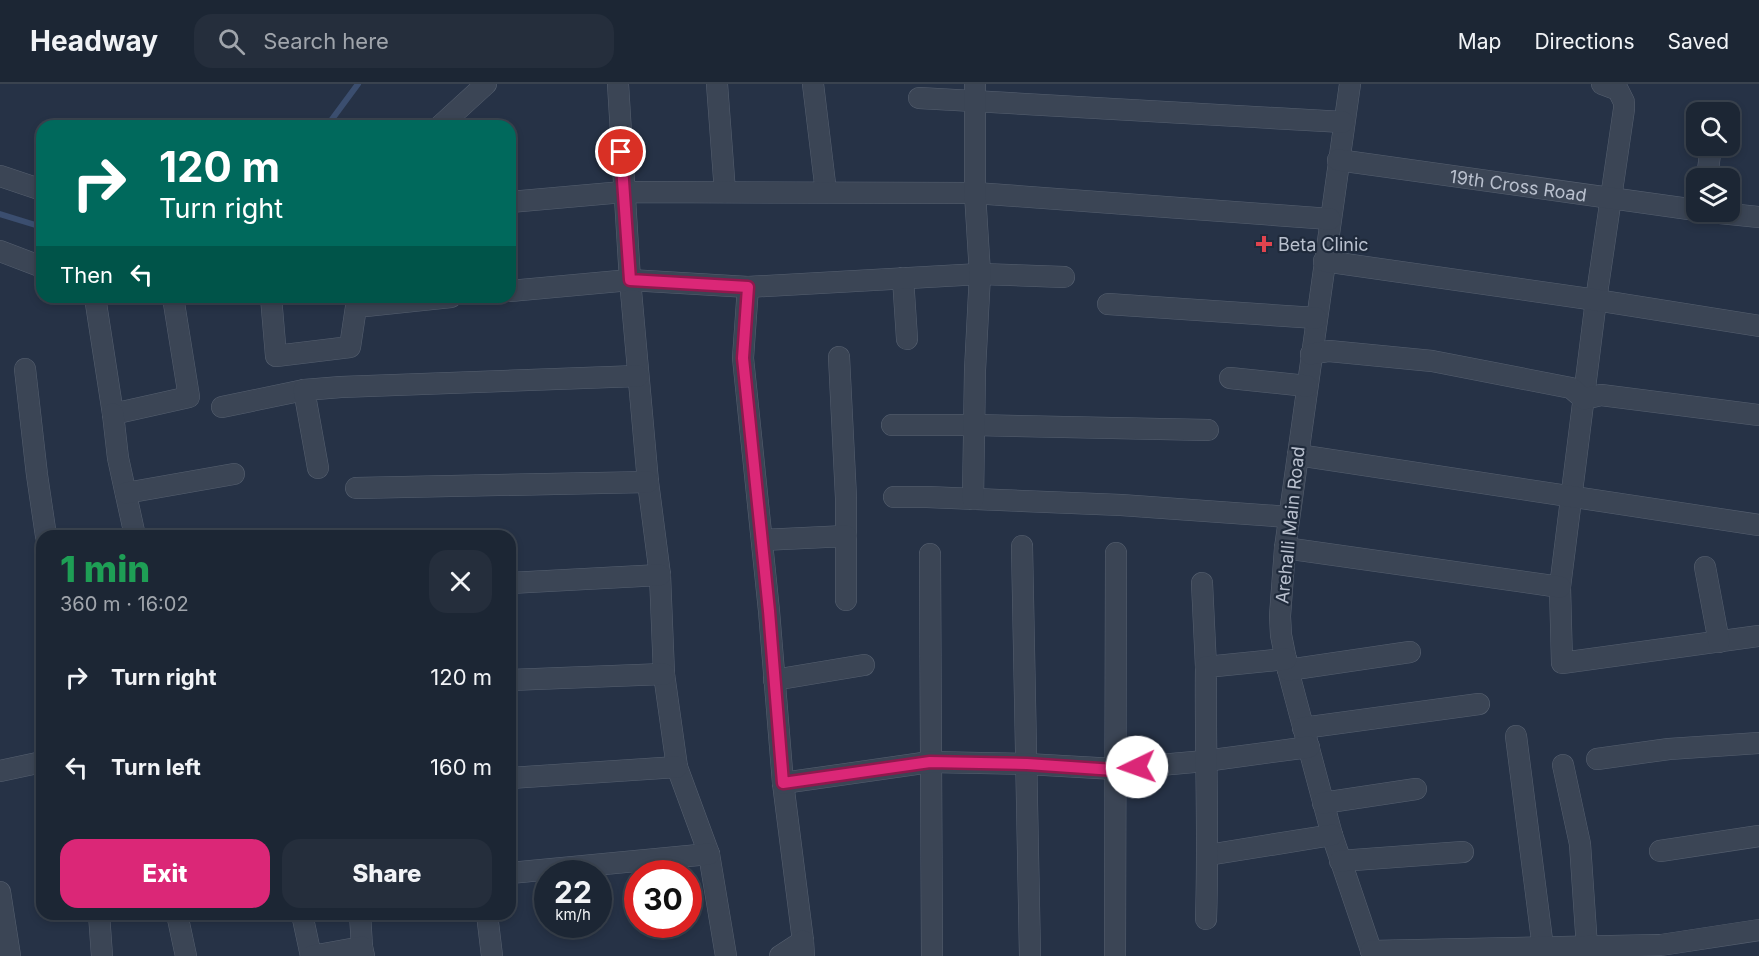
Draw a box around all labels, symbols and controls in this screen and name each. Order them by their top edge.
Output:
search box [194,14,614,68]
text: Headway [30,24,158,58]
icon: search [215,25,248,58]
text: Search here [263,28,389,54]
text: Map [1458,29,1501,54]
text: Directions [1534,29,1635,54]
text: Saved [1668,29,1729,54]
map controls [1686,102,1740,222]
button: search [1686,102,1740,156]
pin [595,126,646,177]
icon: arrive [604,135,637,168]
text: 120 m [159,141,280,192]
icon: right [60,144,138,222]
street label: 19th Cross Road [1448,165,1588,205]
button: layers [1686,168,1740,222]
text: Turn right [159,192,283,225]
place label: Beta Clinic [1278,234,1369,255]
marker: Beta Clinic [1255,235,1273,253]
icon: left [125,258,158,291]
text: Then [60,262,113,288]
street label: Arehalli Main Road [1271,445,1309,605]
text: 1 min [60,547,150,591]
button: close [429,550,492,613]
text: 360 m · 16:02 [60,592,189,616]
icon: right [60,661,93,694]
text: Turn right [111,664,217,690]
text: 120 m [430,664,492,690]
position arrow [1105,735,1169,799]
icon: left [60,751,93,784]
text: Turn left [111,754,201,780]
text: 160 m [430,754,492,780]
button: Exit [60,839,270,908]
button: Share [282,839,492,908]
speed limit sign: 30 [624,860,702,938]
text: 22 [554,874,592,910]
text: km/h [555,905,591,924]

